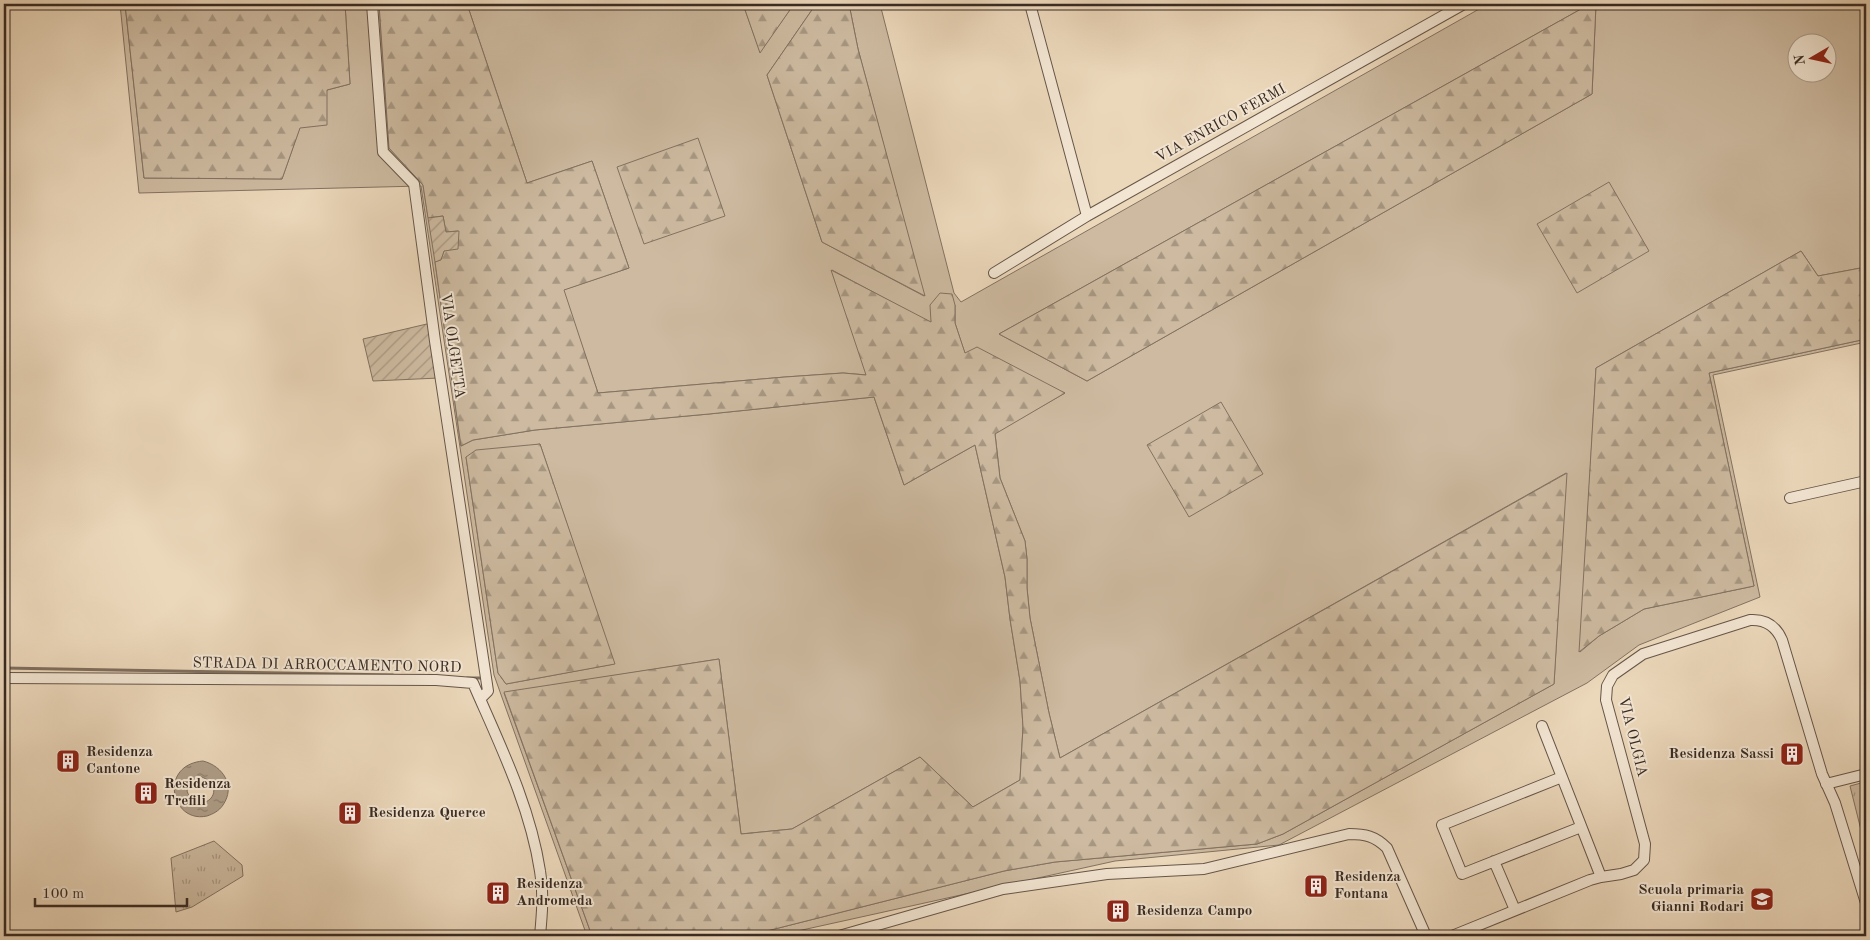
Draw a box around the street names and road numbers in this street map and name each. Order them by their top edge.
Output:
street label: VIA ENRICO FERMI [1153,82,1289,166]
street label: VIA OLGETTA [437,292,467,400]
street label: STRADA DI ARROCCAMENTO NORD [192,656,462,676]
street label: VIA OLGIA [1615,695,1649,779]

